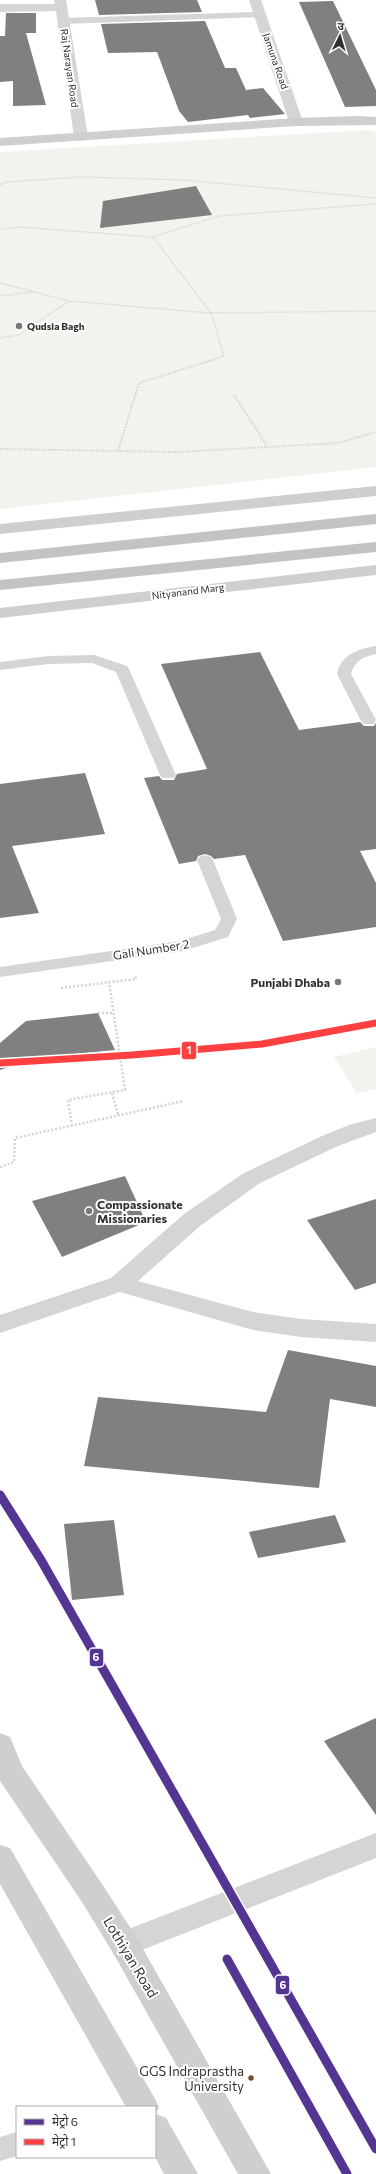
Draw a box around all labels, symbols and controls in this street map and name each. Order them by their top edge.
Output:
north arrow [320,16,360,56]
text: उ [337,19,345,32]
street label: Raj Narayan Road [59,28,82,108]
street label: Jamuna Road [261,31,291,91]
place label: Qudsia Bagh [27,320,85,332]
marker: Qudsia Bagh [14,321,24,331]
street label: Nityanand Marg [151,581,226,601]
street label: Gali Number 2 [112,936,190,962]
place label: Punjabi Dhaba [251,975,330,989]
marker: Punjabi Dhaba [333,977,343,987]
line badge: 1 [181,1041,197,1060]
text: 1 [187,1043,192,1056]
place label: Compassionate Missionaries [97,1197,183,1225]
marker: Compassionate Missionaries [84,1206,94,1216]
line badge: 6 [89,1648,104,1667]
text: 6 [93,1650,100,1663]
street label: Lothiyan Road [100,1913,162,2001]
line badge: 6 [275,1975,290,1995]
text: 6 [280,1978,287,1991]
place label: GGS Indraprastha University [139,2063,244,2094]
marker: GGS Indraprastha University [246,2073,256,2083]
legend [16,2106,156,2158]
text: मेट्रो 6 [52,2114,78,2129]
text: मेट्रो 1 [52,2134,76,2149]

